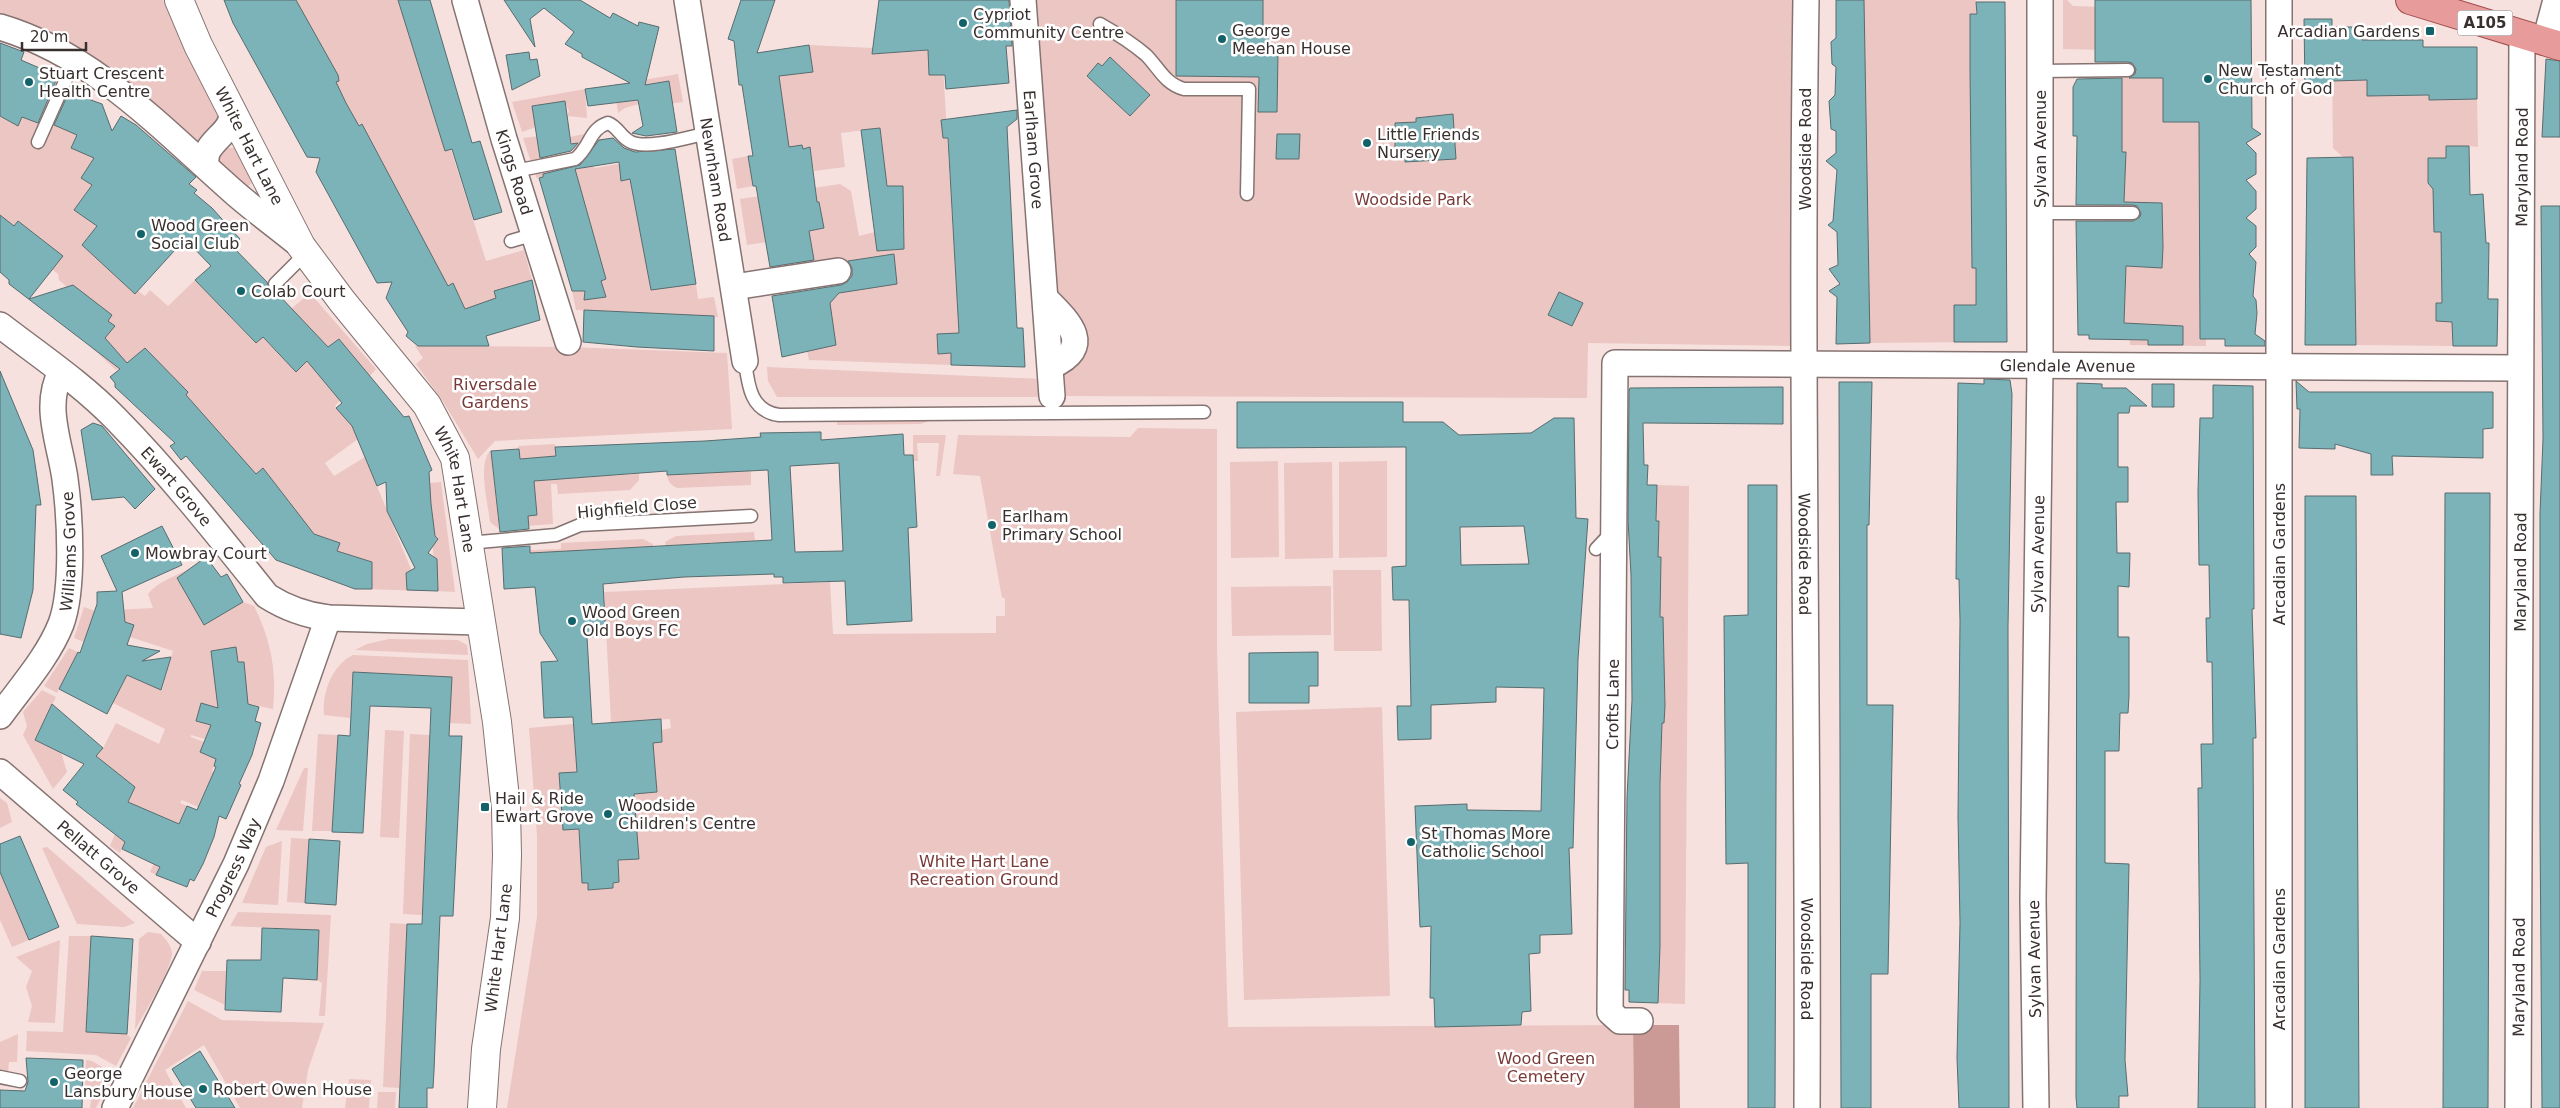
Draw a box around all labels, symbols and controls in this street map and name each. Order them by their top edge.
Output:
place label: Cypriot Community Centre [973,5,1124,42]
road number: A105 [2458,10,2512,36]
marker: Cypriot Community Centre [957,17,969,29]
scale bar [22,20,86,52]
place label: George Meehan House [1232,21,1351,58]
place label: Arcadian Gardens [2278,22,2420,41]
marker: Arcadian Gardens [2424,25,2436,37]
text: 20 m [30,28,68,46]
marker: George Meehan House [1216,33,1228,45]
place label: New Testament Church of God [2218,61,2341,98]
place label: Stuart Crescent Health Centre [39,64,164,101]
marker: New Testament Church of God [2202,73,2214,85]
marker: Stuart Crescent Health Centre [23,76,35,88]
street label: White Hart Lane [211,84,287,208]
street label: Woodside Road [1796,88,1815,210]
street label: Earlham Grove [1020,89,1047,210]
street label: Sylvan Avenue [2031,90,2050,208]
street label: Maryland Road [2512,107,2532,227]
street label: Newnham Road [696,116,735,243]
place label: Little Friends Nursery [1377,125,1480,162]
street label: Kings Road [492,127,536,217]
marker: Little Friends Nursery [1361,137,1373,149]
park label: Woodside Park [1354,190,1472,209]
place label: Wood Green Social Club [151,216,249,253]
marker: Wood Green Social Club [135,228,147,240]
place label: Colab Court [251,282,345,301]
marker: Colab Court [235,285,247,297]
street label: Glendale Avenue [2000,356,2135,376]
park label: Riversdale Gardens [453,375,537,412]
street label: White Hart Lane [430,423,479,554]
street label: Ewart Grove [137,443,216,530]
street label: Arcadian Gardens [2270,483,2289,625]
street label: Williams Grove [56,491,80,613]
street label: Highfield Close [576,493,698,522]
street label: Woodside Road [1795,493,1814,615]
street label: Sylvan Avenue [2028,495,2048,613]
place label: Earlham Primary School [1002,507,1122,544]
street label: Maryland Road [2511,512,2530,632]
marker: Earlham Primary School [986,519,998,531]
place label: Mowbray Court [145,544,267,563]
marker: Mowbray Court [129,547,141,559]
place label: Wood Green Old Boys FC [582,603,680,640]
marker: Wood Green Old Boys FC [566,615,578,627]
street label: Crofts Lane [1603,659,1623,750]
place label: Hail & Ride Ewart Grove [495,789,594,826]
place label: Woodside Children's Centre [618,796,756,833]
marker: Hail & Ride Ewart Grove [479,801,491,813]
marker: Woodside Children's Centre [602,808,614,820]
street label: Progress Way [202,815,264,920]
street label: Pellatt Grove [53,816,144,898]
place label: St Thomas More Catholic School [1421,824,1551,861]
marker: St Thomas More Catholic School [1405,836,1417,848]
park label: White Hart Lane Recreation Ground [909,852,1059,889]
street label: White Hart Lane [481,882,516,1014]
street label: Arcadian Gardens [2270,888,2289,1030]
street label: Woodside Road [1797,898,1816,1020]
street label: Sylvan Avenue [2024,900,2045,1018]
street label: Maryland Road [2509,917,2529,1037]
park label: Wood Green Cemetery [1497,1049,1595,1086]
place label: George Lansbury House [64,1064,193,1101]
marker: George Lansbury House [48,1076,60,1088]
place label: Robert Owen House [213,1080,372,1099]
marker: Robert Owen House [197,1083,209,1095]

